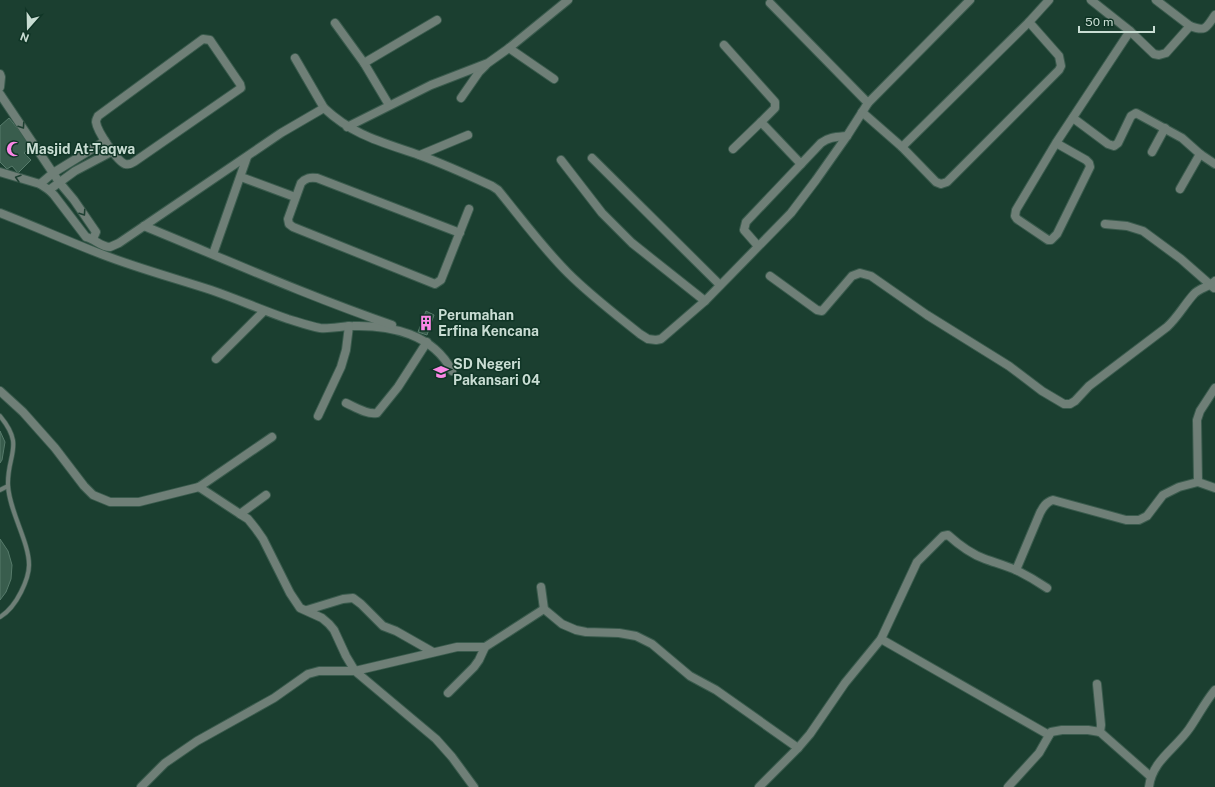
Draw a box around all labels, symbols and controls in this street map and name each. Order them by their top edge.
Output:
north arrow [8,8,48,48]
scale bar [1079,8,1154,34]
text: 50 m [1085,15,1113,29]
text: N [18,30,31,45]
one-way arrow [17,122,25,129]
mosque icon: Masjid At-Taqwa [5,140,23,158]
place label: Masjid At-Taqwa [26,141,135,157]
one-way arrow [15,174,22,182]
one-way arrow [78,209,86,216]
place label: Perumahan Erfina Kencana [438,307,539,339]
building icon: Perumahan Erfina Kencana [417,314,435,332]
place label: SD Negeri Pakansari 04 [453,356,540,388]
school or university icon: SD Negeri Pakansari 04 [432,363,450,381]

